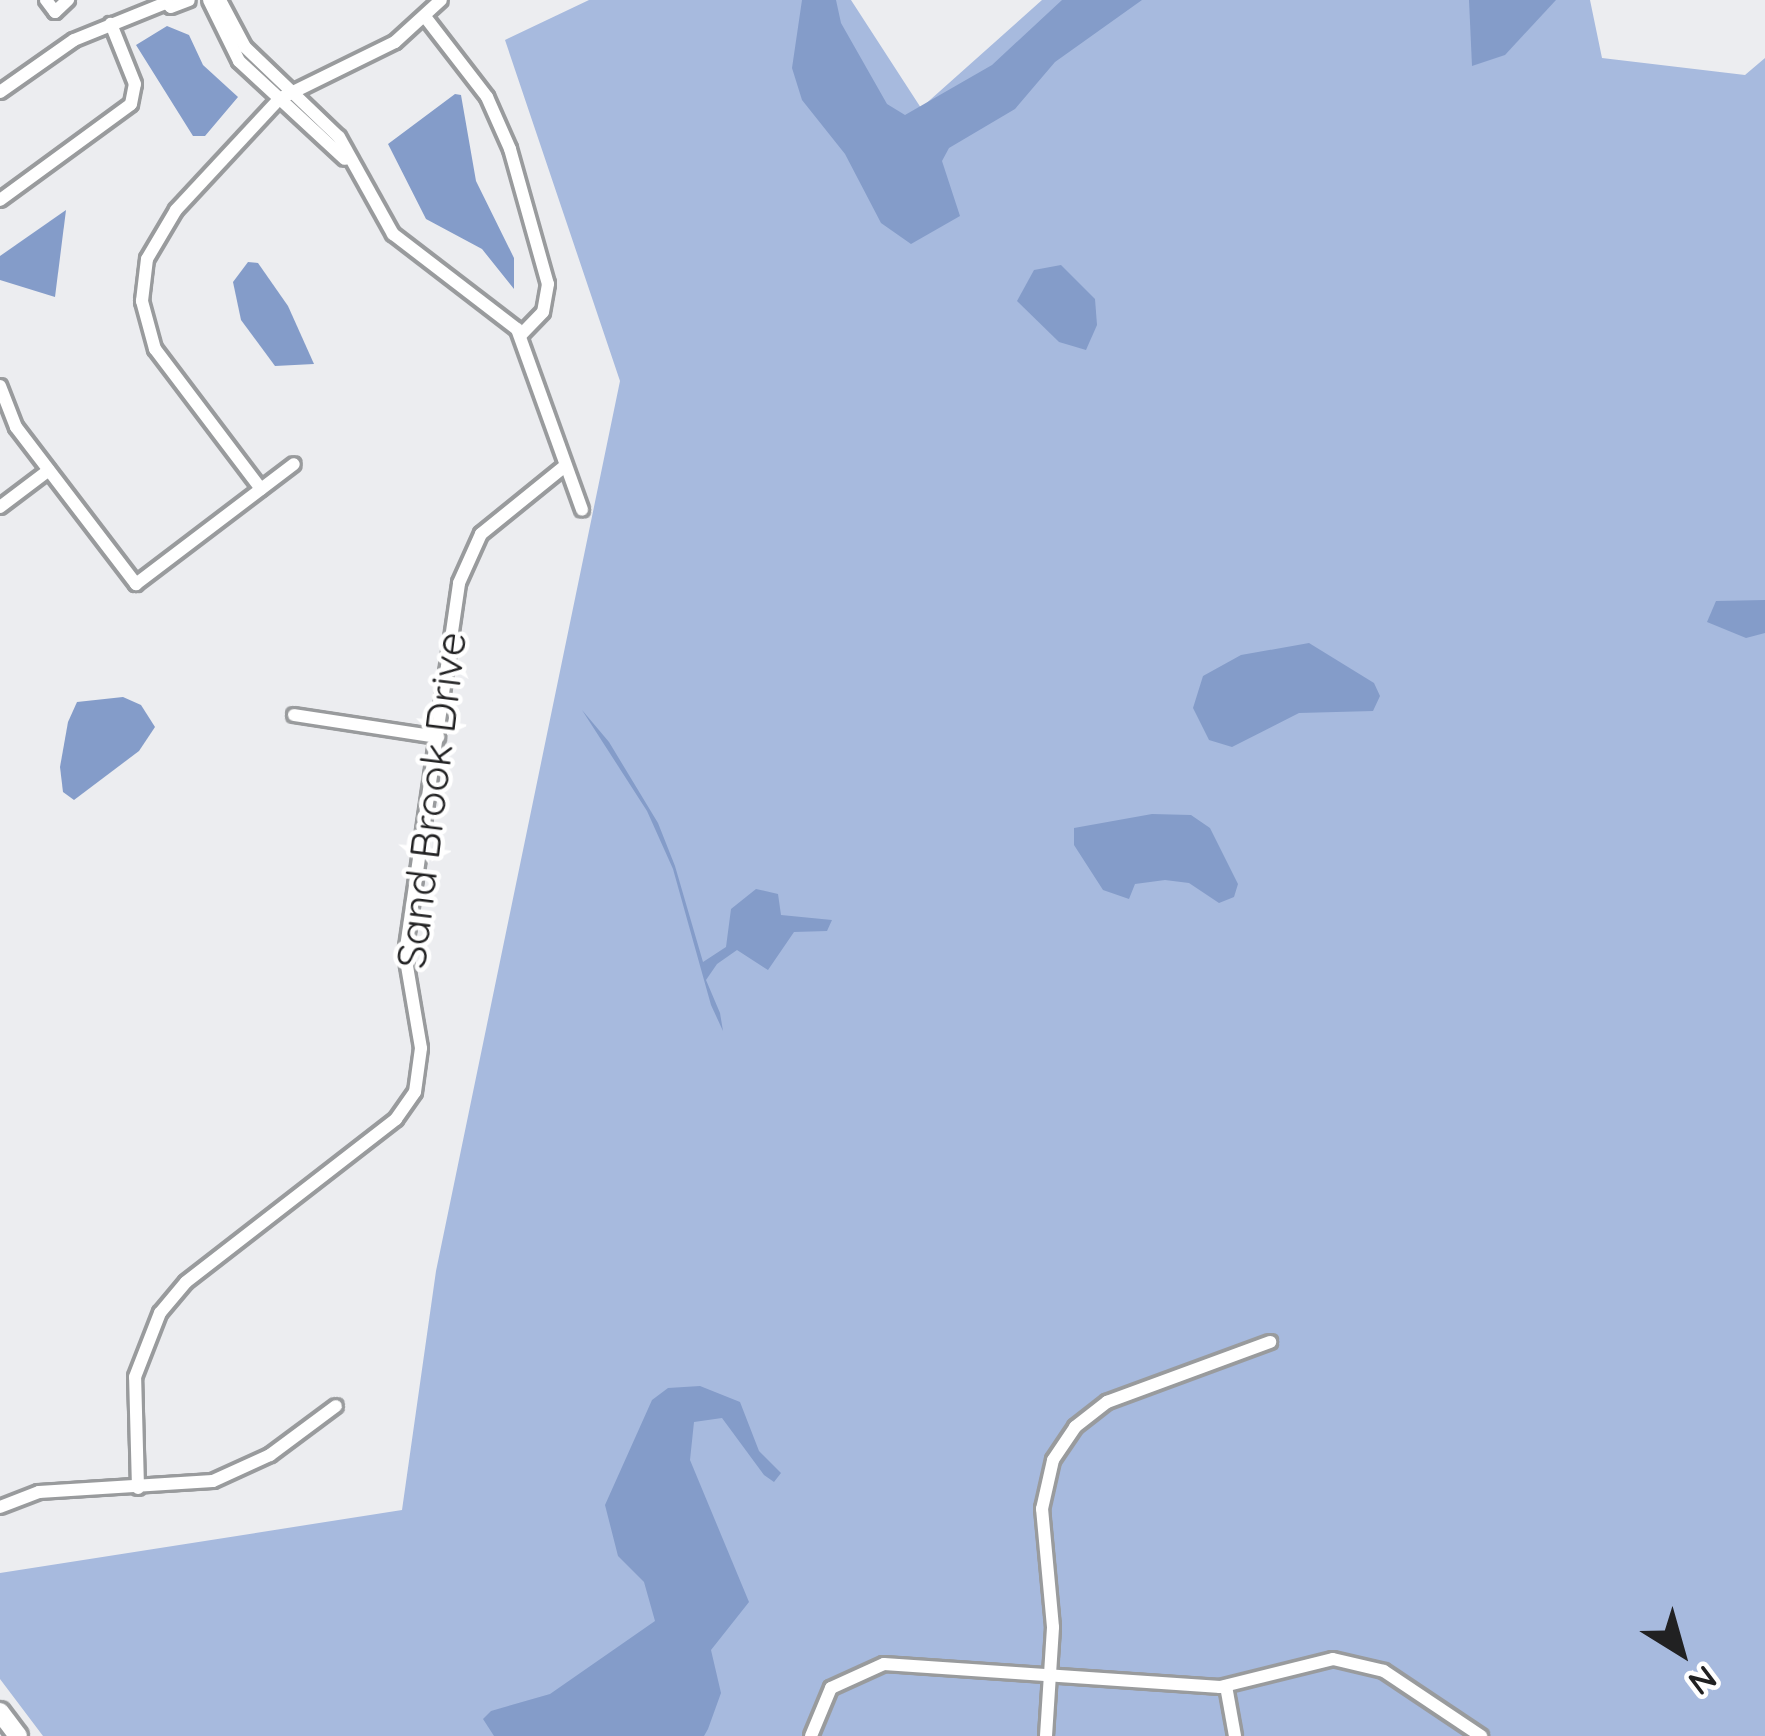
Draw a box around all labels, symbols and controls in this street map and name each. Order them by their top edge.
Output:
street label: Sand Brook Drive [385,629,477,971]
north arrow [1621,1592,1741,1712]
text: N [1681,1657,1725,1705]

